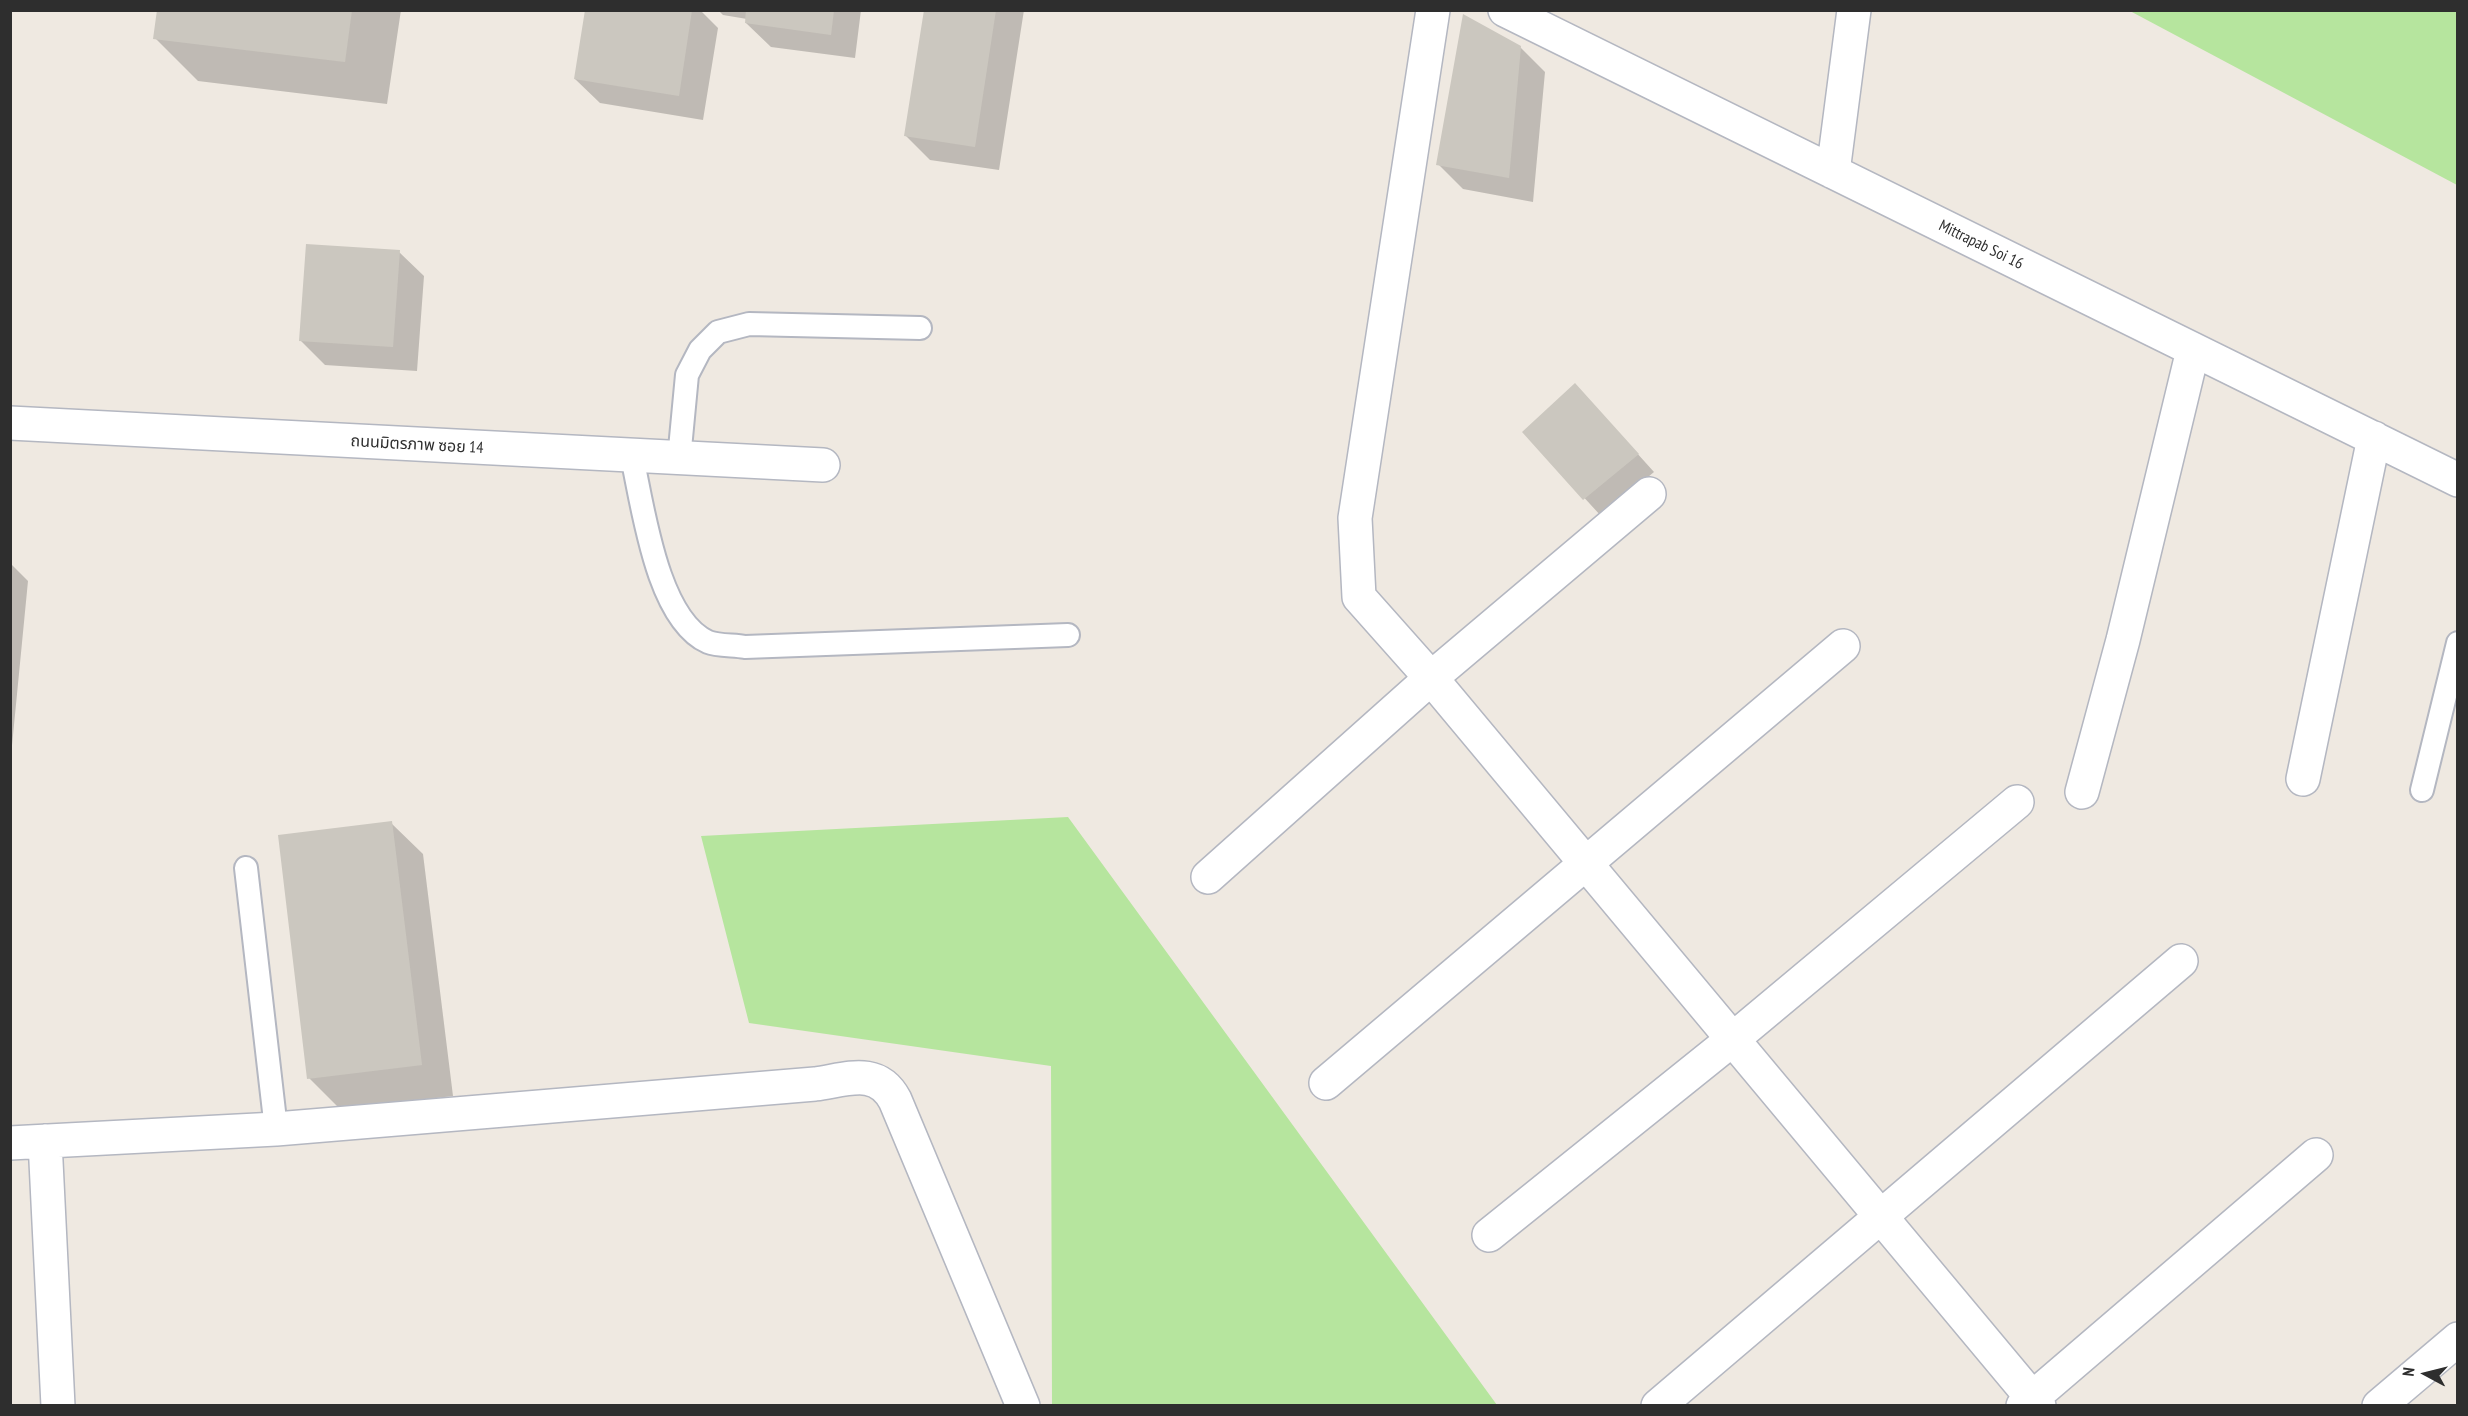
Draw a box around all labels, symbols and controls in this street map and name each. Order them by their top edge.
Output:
street label: Mittrapab Soi 16 [1935,216,2027,274]
street label: ถนนมิตรภาพ ซอย 14 [350,432,484,458]
north arrow [2396,1344,2456,1404]
text: N [2398,1366,2419,1377]

